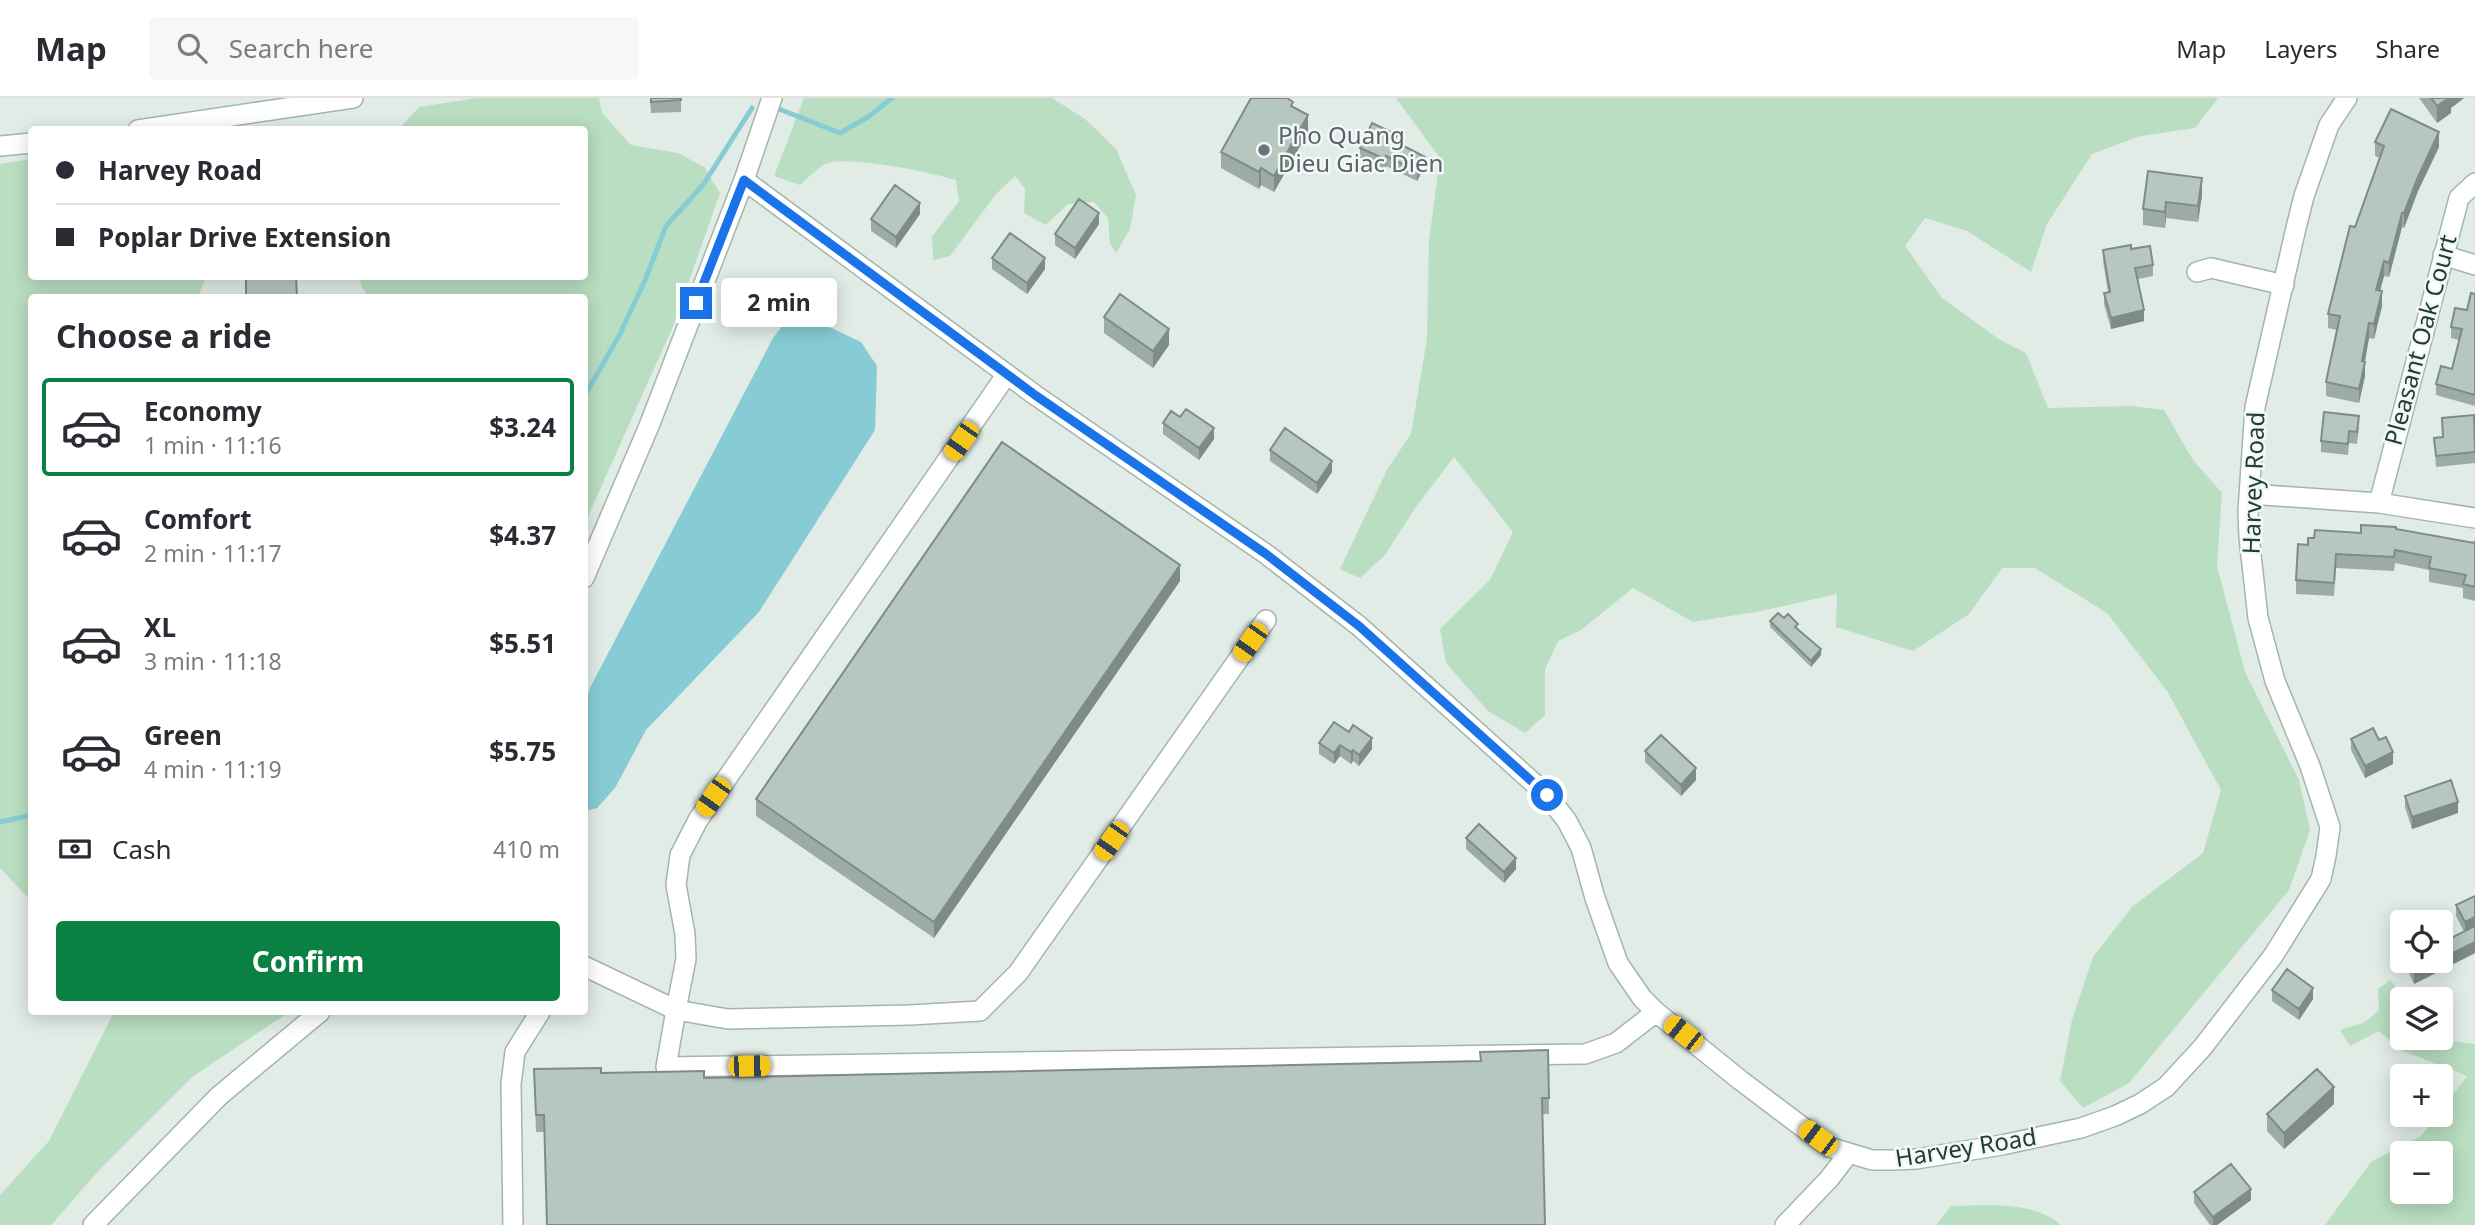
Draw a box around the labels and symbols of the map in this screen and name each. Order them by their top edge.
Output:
place label: Pho Quang Dieu Giac Dien [1278,118,1443,179]
marker: Pho Quang Dieu Giac Dien [1256,142,1272,158]
street label: Pleasant Oak Court [2376,230,2464,449]
callout: 2 min [720,278,836,328]
route end [680,287,712,319]
street label: Harvey Road [2234,411,2271,555]
car [941,418,982,464]
car [1230,619,1271,665]
car [693,774,734,820]
route start [1531,779,1563,811]
car [1091,818,1132,864]
car [1660,1012,1707,1054]
car [728,1055,771,1077]
car [1795,1117,1842,1159]
street label: Harvey Road [1893,1119,2039,1174]

